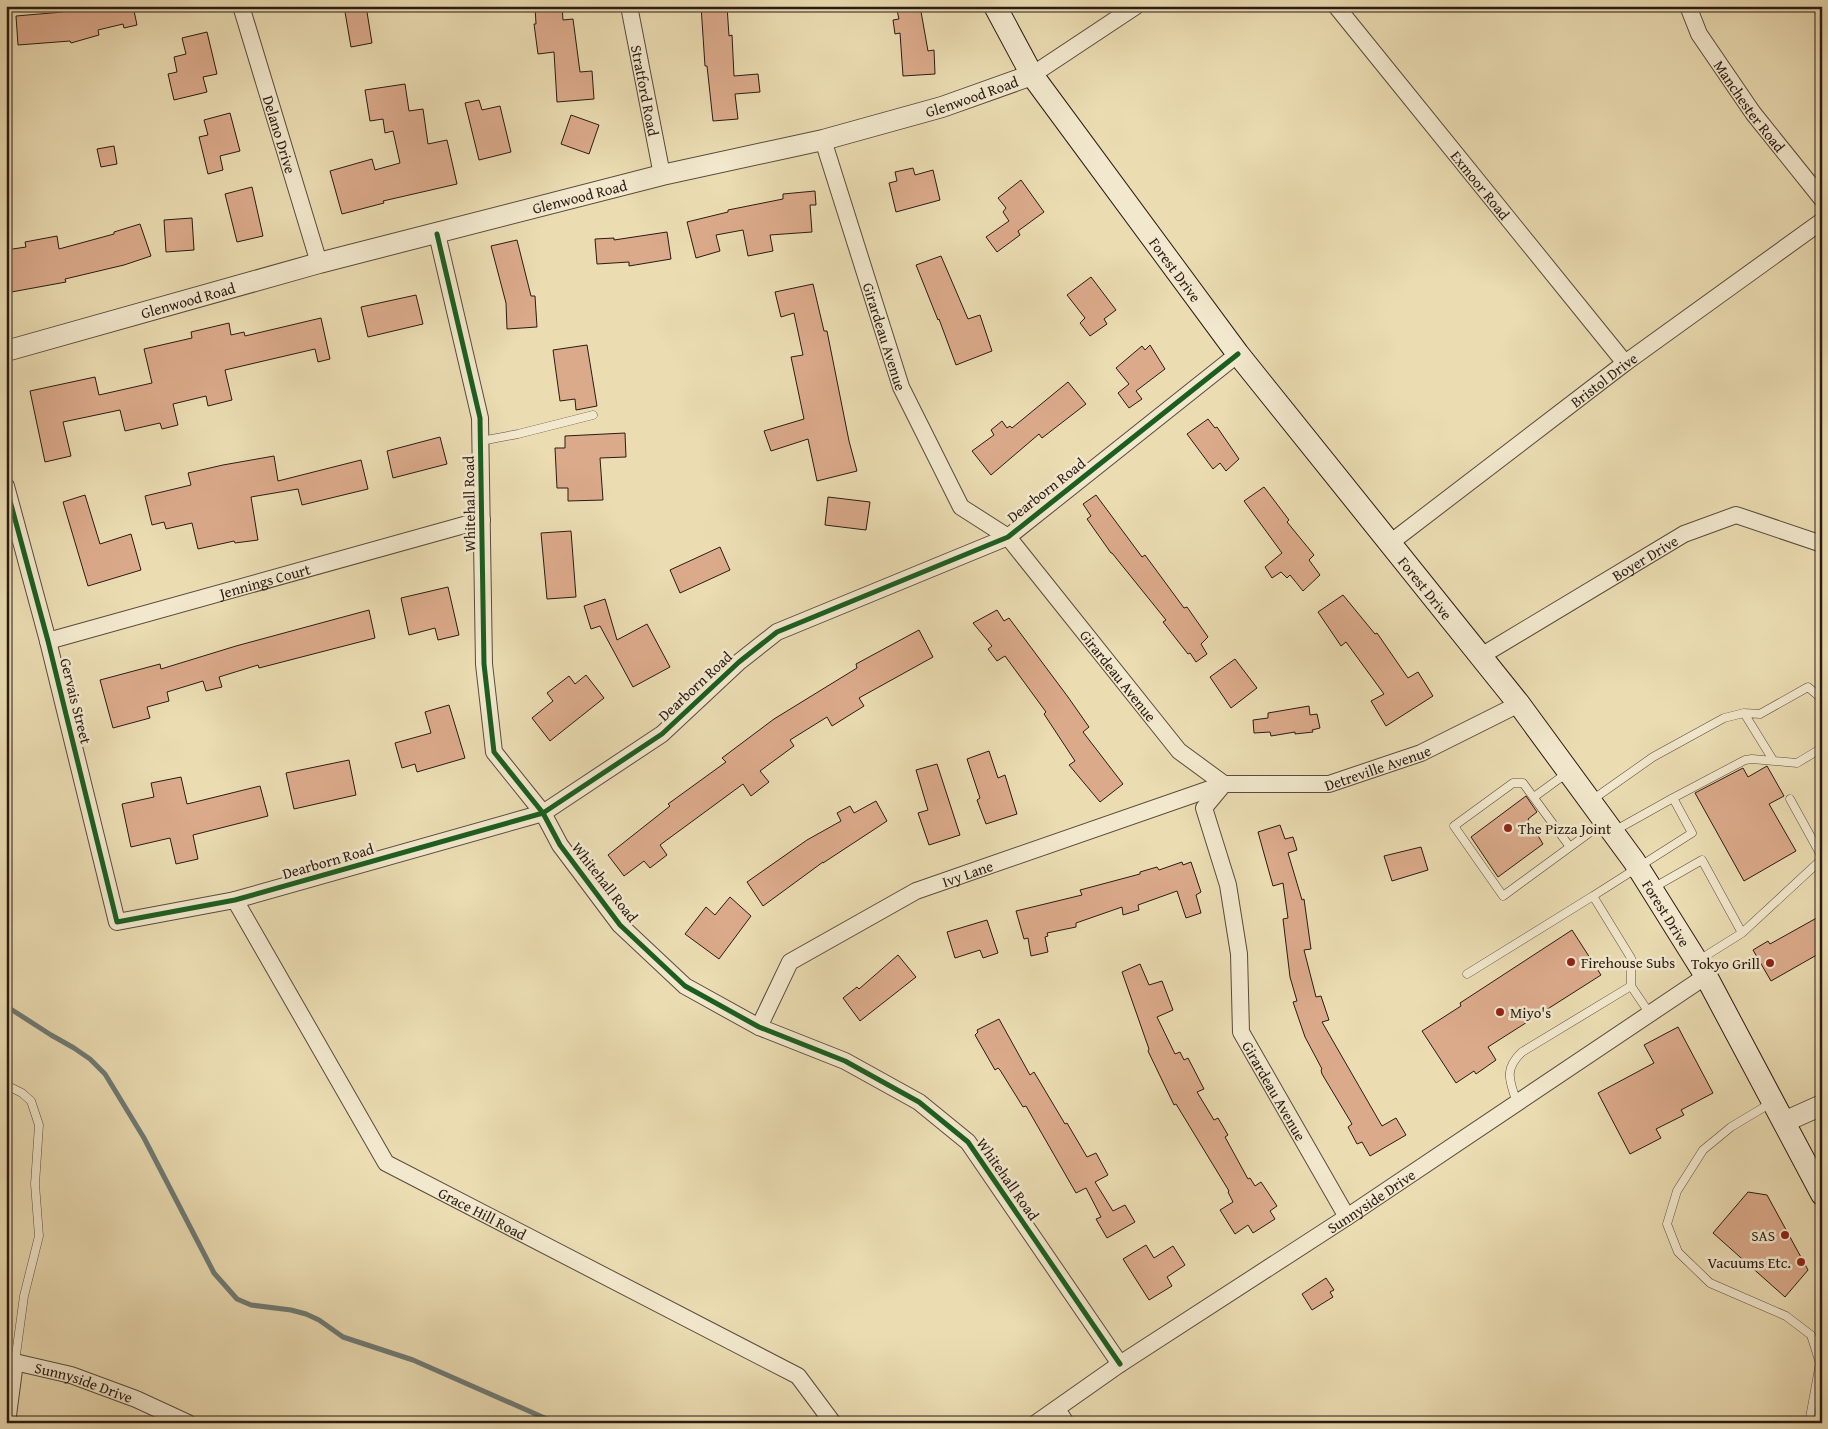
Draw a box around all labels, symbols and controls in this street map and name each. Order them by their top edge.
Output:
street label: Stratford Road [626,43,665,138]
street label: Manchester Road [1709,56,1790,156]
street label: Glenwood Road [923,70,1021,122]
street label: Delano Drive [258,93,302,176]
street label: Exmoor Road [1446,146,1515,224]
street label: Glenwood Road [530,174,629,218]
street label: Forest Drive [1145,233,1206,306]
street label: Glenwood Road [138,277,237,323]
street label: Girardeau Avenue [858,280,912,393]
street label: Bristol Drive [1566,347,1641,412]
street label: Dearborn Road [1002,453,1090,527]
street label: Whitehall Road [458,456,480,552]
street label: Boyer Drive [1608,530,1682,586]
street label: Forest Drive [1394,552,1458,624]
street label: Jennings Court [215,558,313,604]
street label: Girardeau Avenue [1075,625,1162,726]
street label: Dearborn Road [653,646,737,726]
street label: Gervais Street [55,656,97,747]
street label: Detreville Avenue [1322,739,1434,795]
place label: The Pizza Joint [1518,818,1612,839]
marker: The Pizza Joint [1502,822,1514,834]
street label: Dearborn Road [280,838,376,884]
street label: Whitehall Road [567,838,643,926]
street label: Ivy Lane [939,855,996,892]
street label: Forest Drive [1638,875,1696,951]
place label: Firehouse Subs [1581,952,1675,973]
place label: Tokyo Grill [1691,953,1760,974]
marker: Firehouse Subs [1565,956,1577,968]
marker: Tokyo Grill [1764,957,1776,969]
place label: Miyo's [1510,1002,1551,1023]
marker: Miyo's [1494,1006,1506,1018]
street label: Girardeau Avenue [1238,1037,1312,1144]
street label: Whitehall Road [972,1134,1044,1224]
street label: Sunnyside Drive [1323,1164,1419,1238]
street label: Grace Hill Road [435,1181,530,1244]
place label: SAS [1751,1225,1775,1246]
marker: SAS [1779,1229,1791,1241]
place label: Vacuums Etc. [1707,1252,1791,1273]
marker: Vacuums Etc. [1795,1256,1807,1268]
street label: Sunnyside Drive [33,1357,136,1407]

